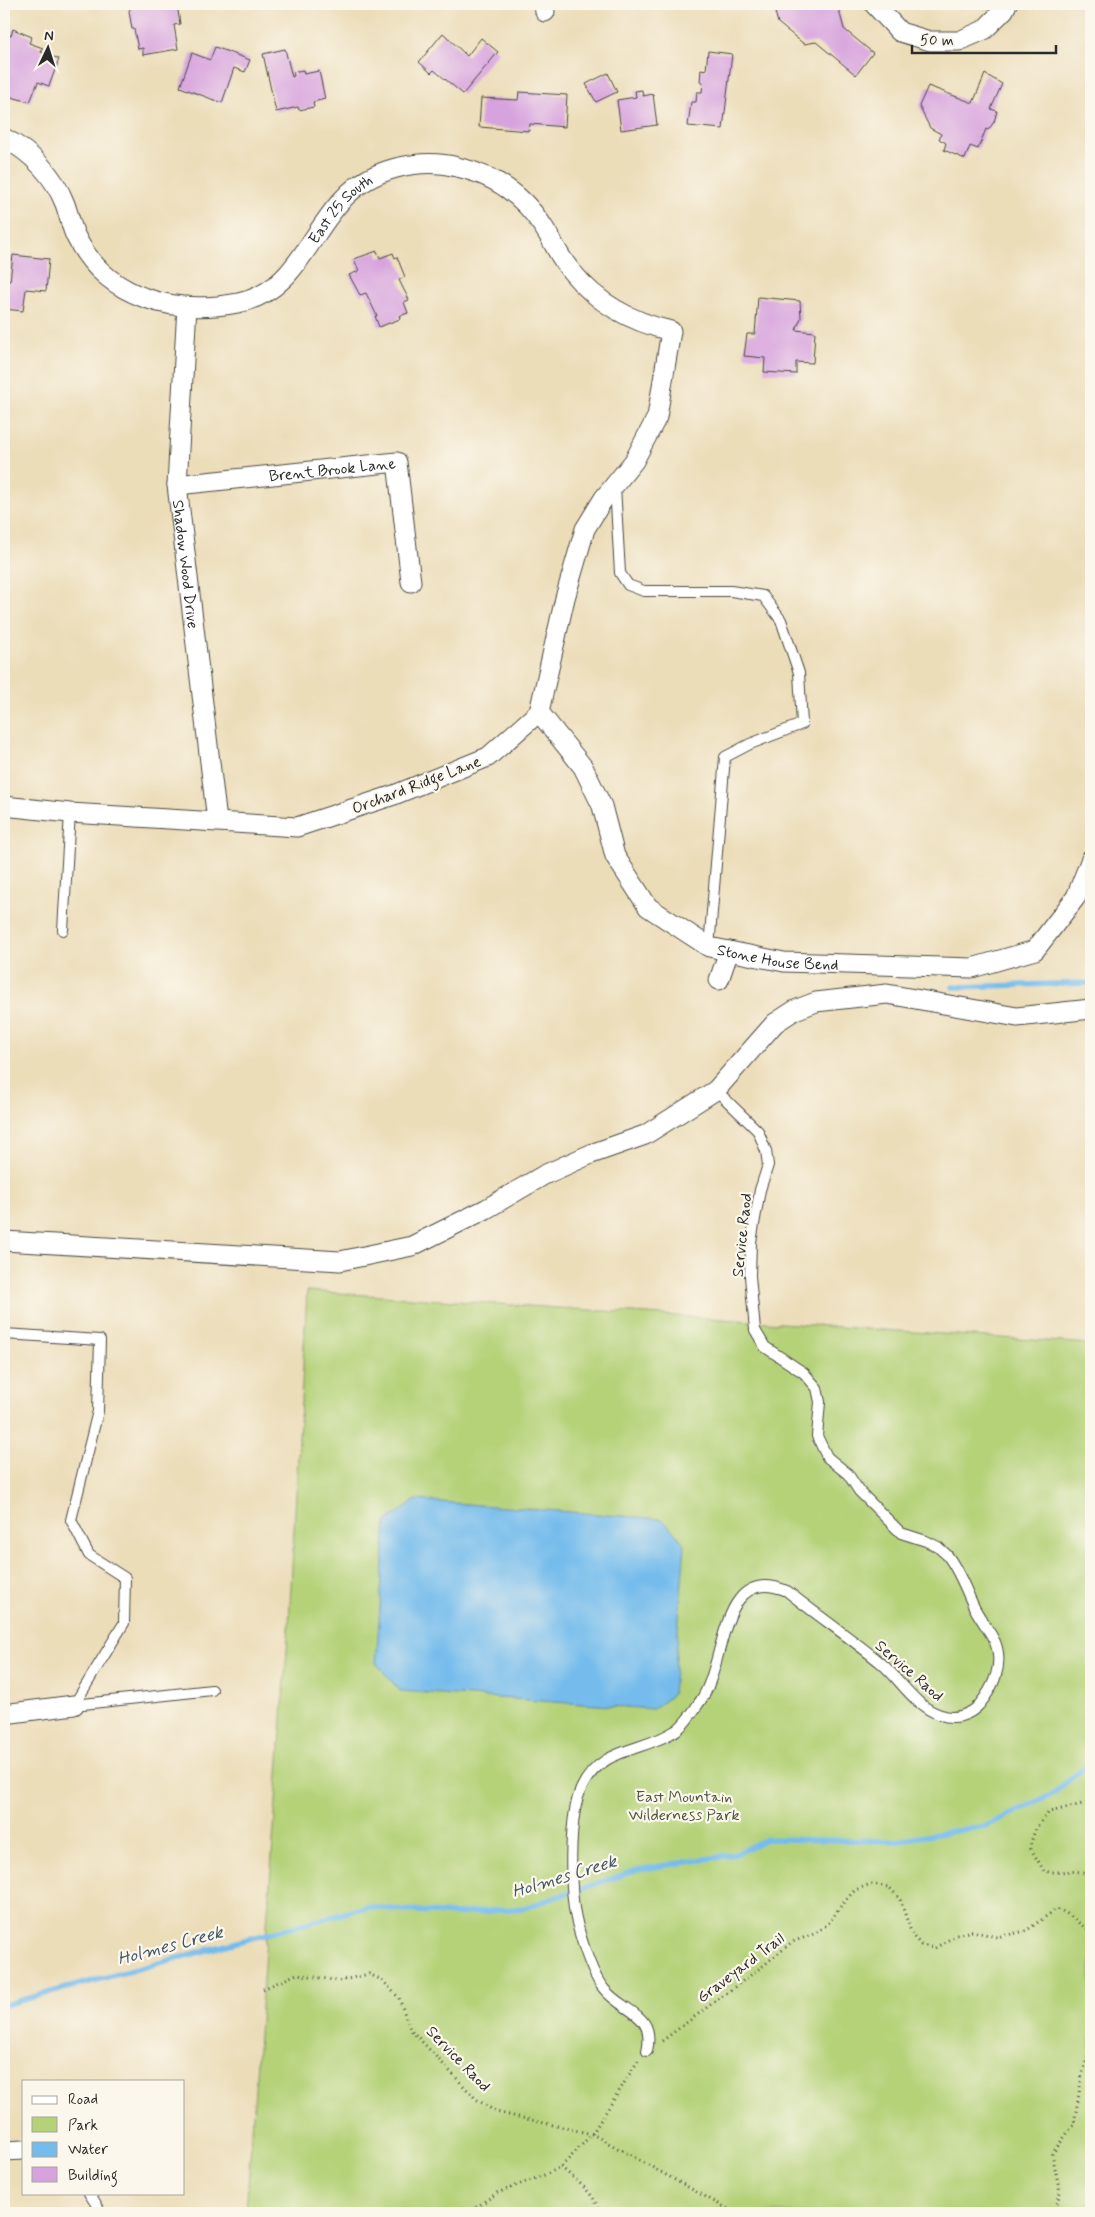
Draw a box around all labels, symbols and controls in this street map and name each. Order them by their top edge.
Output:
north arrow [22,22,72,72]
scale bar [912,22,1056,54]
text: N [44,27,54,45]
text: 50 m [920,31,954,51]
street label: East 25 South [304,170,377,248]
street label: Brent Brook Lane [268,453,397,487]
street label: Shadow Wood Drive [167,499,203,630]
street label: Orchard Ridge Lane [349,751,484,821]
street label: Stone House Bend [715,940,839,976]
street label: Service Raod [728,1192,757,1278]
street label: Service Raod [870,1636,948,1707]
park label: East Mountain Wilderness Park [628,1787,740,1826]
water label: Holmes Creek [509,1849,620,1904]
water label: Holmes Creek [115,1920,226,1972]
street label: Graveyard Trail [693,1928,789,2008]
street label: Service Raod [421,2021,495,2097]
legend [22,2080,185,2194]
text: Road [68,2090,98,2110]
text: Park [68,2116,98,2136]
text: Water [68,2140,108,2160]
text: Building [68,2166,118,2187]

